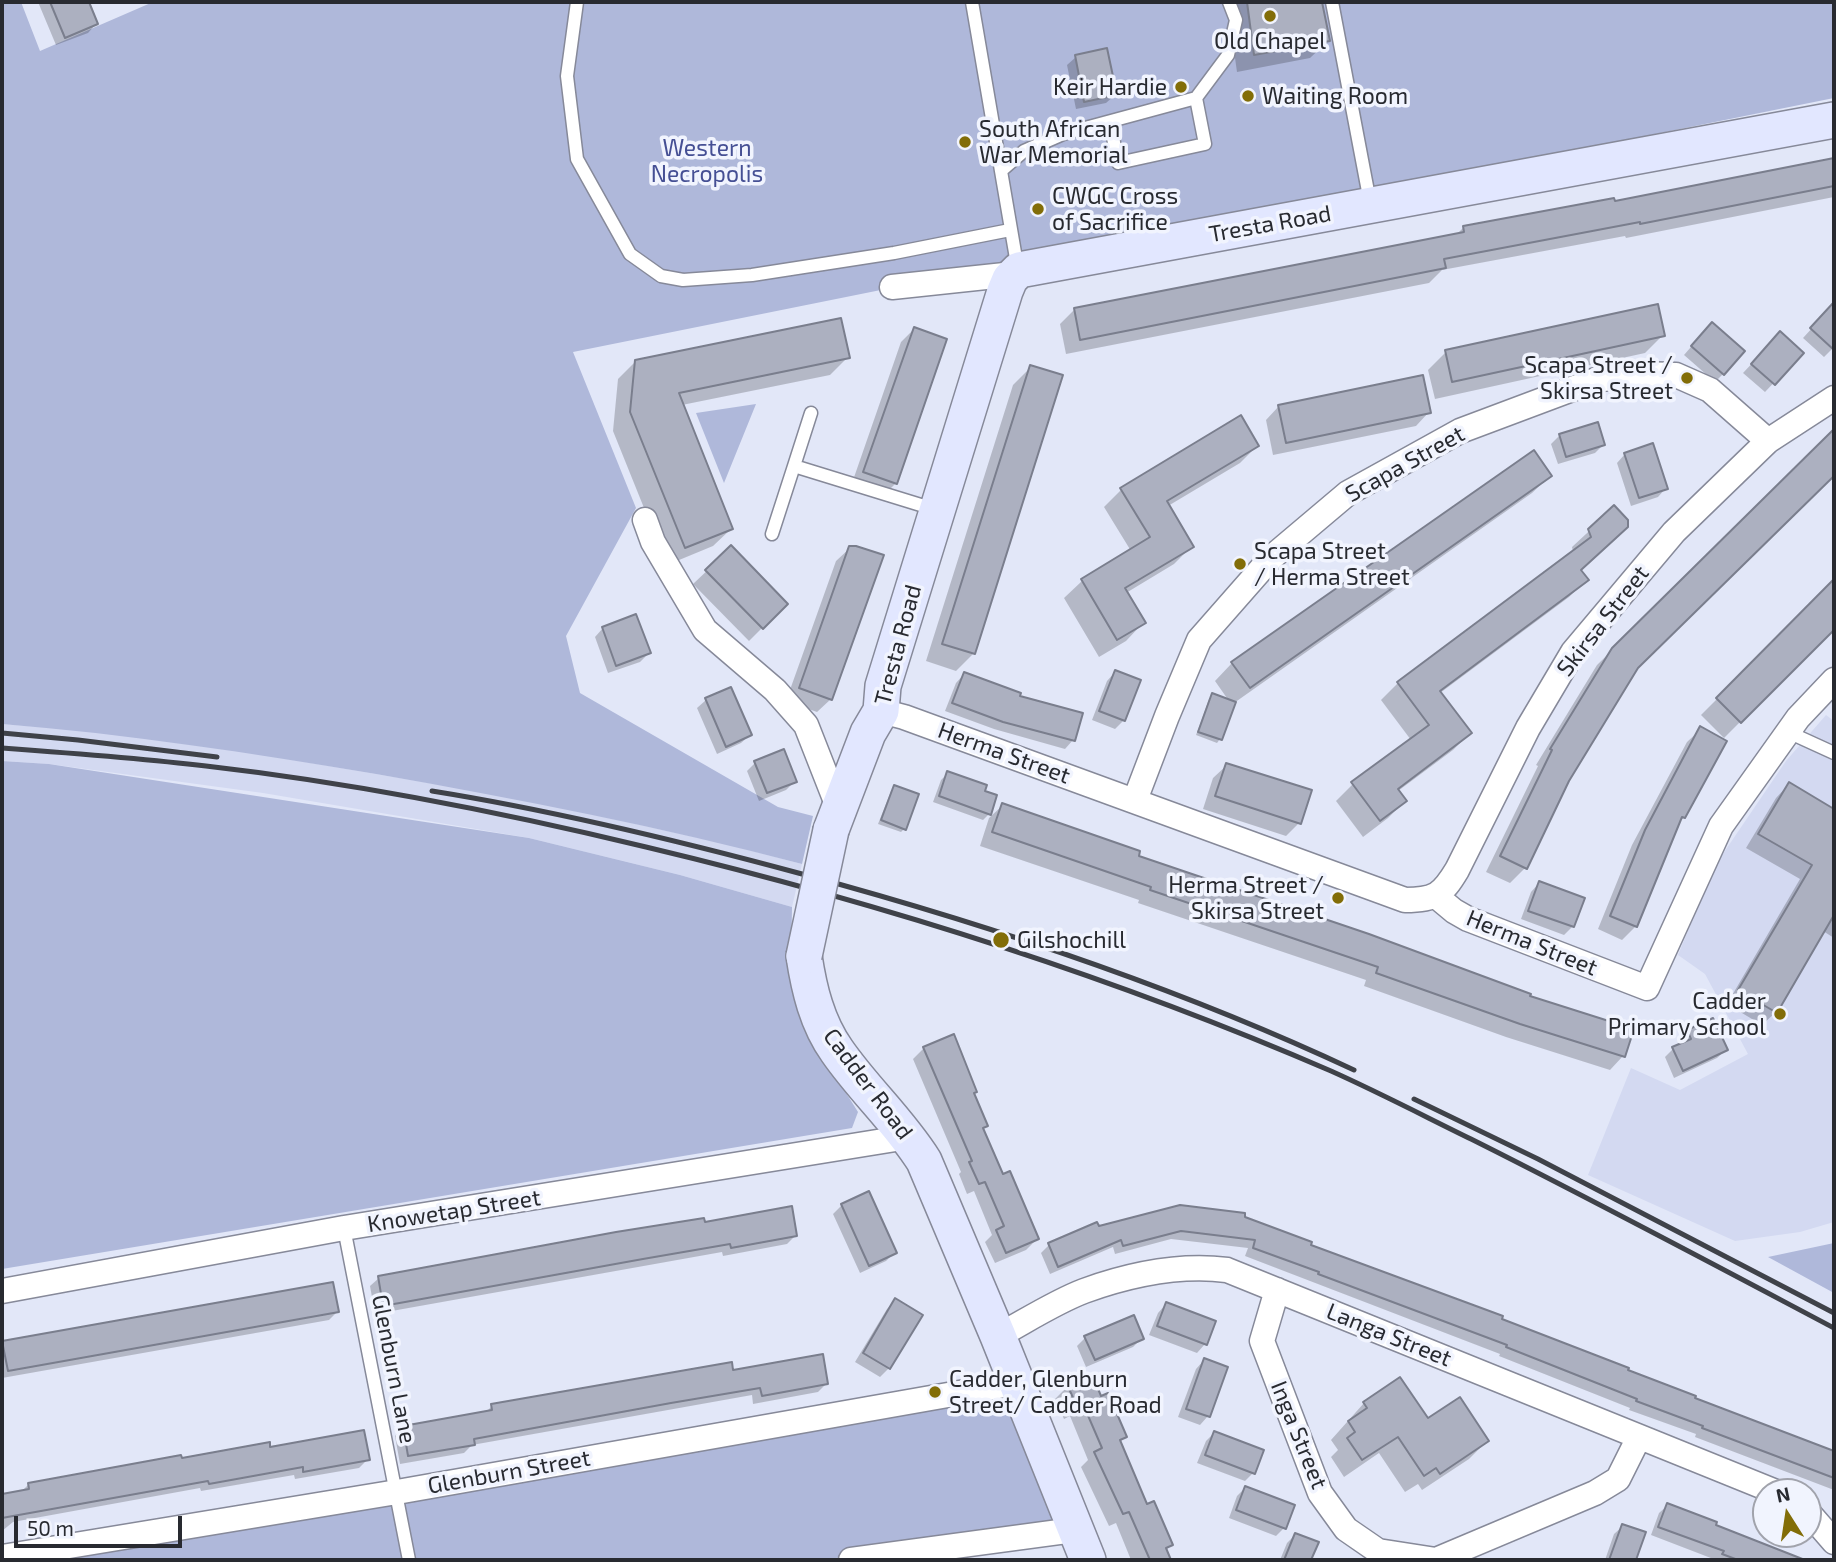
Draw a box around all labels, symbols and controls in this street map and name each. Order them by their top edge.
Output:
marker: Old Chapel [1262,8,1278,24]
place label: Old Chapel [1214,27,1326,55]
place label: Keir Hardie [1053,73,1167,101]
marker: Keir Hardie [1173,79,1189,95]
place label: Waiting Room [1262,82,1408,110]
marker: Waiting Room [1240,88,1256,104]
place label: South African War Memorial [979,115,1128,169]
park label: Western Necropolis [651,134,763,188]
marker: South African War Memorial [957,134,973,150]
place label: CWGC Cross of Sacrifice [1052,182,1178,236]
street label: Tresta Road [1207,200,1333,248]
marker: CWGC Cross of Sacrifice [1030,201,1046,217]
place label: Scapa Street / Skirsa Street [1524,351,1673,405]
marker: Scapa Street / Skirsa Street [1679,370,1695,386]
street label: Scapa Street [1341,420,1469,508]
place label: Scapa Street / Herma Street [1254,537,1410,591]
marker: Scapa Street / Herma Street [1232,556,1248,572]
street label: Skirsa Street [1551,560,1655,682]
street label: Tresta Road [869,582,927,708]
street label: Herma Street [934,716,1074,790]
place label: Herma Street / Skirsa Street [1168,871,1324,925]
marker: Herma Street / Skirsa Street [1330,890,1346,906]
street label: Herma Street [1463,904,1601,982]
place label: Gilshochill [1017,926,1126,954]
marker: Gilshochill [991,930,1011,950]
place label: Cadder Primary School [1608,987,1766,1041]
marker: Cadder Primary School [1772,1006,1788,1022]
street label: Cadder Road [817,1023,919,1145]
street label: Knowetap Street [365,1184,543,1238]
street label: Glenburn Lane [366,1292,422,1446]
street label: Langa Street [1323,1297,1455,1373]
place label: Cadder, Glenburn Street/ Cadder Road [949,1365,1162,1419]
street label: Inga Street [1265,1377,1333,1493]
marker: Cadder, Glenburn Street/ Cadder Road [927,1384,943,1400]
street label: Glenburn Street [425,1444,593,1500]
north arrow [1752,1478,1822,1548]
text: N [1774,1481,1792,1507]
scale bar [18,1502,186,1546]
text: 50 m [27,1515,74,1540]

